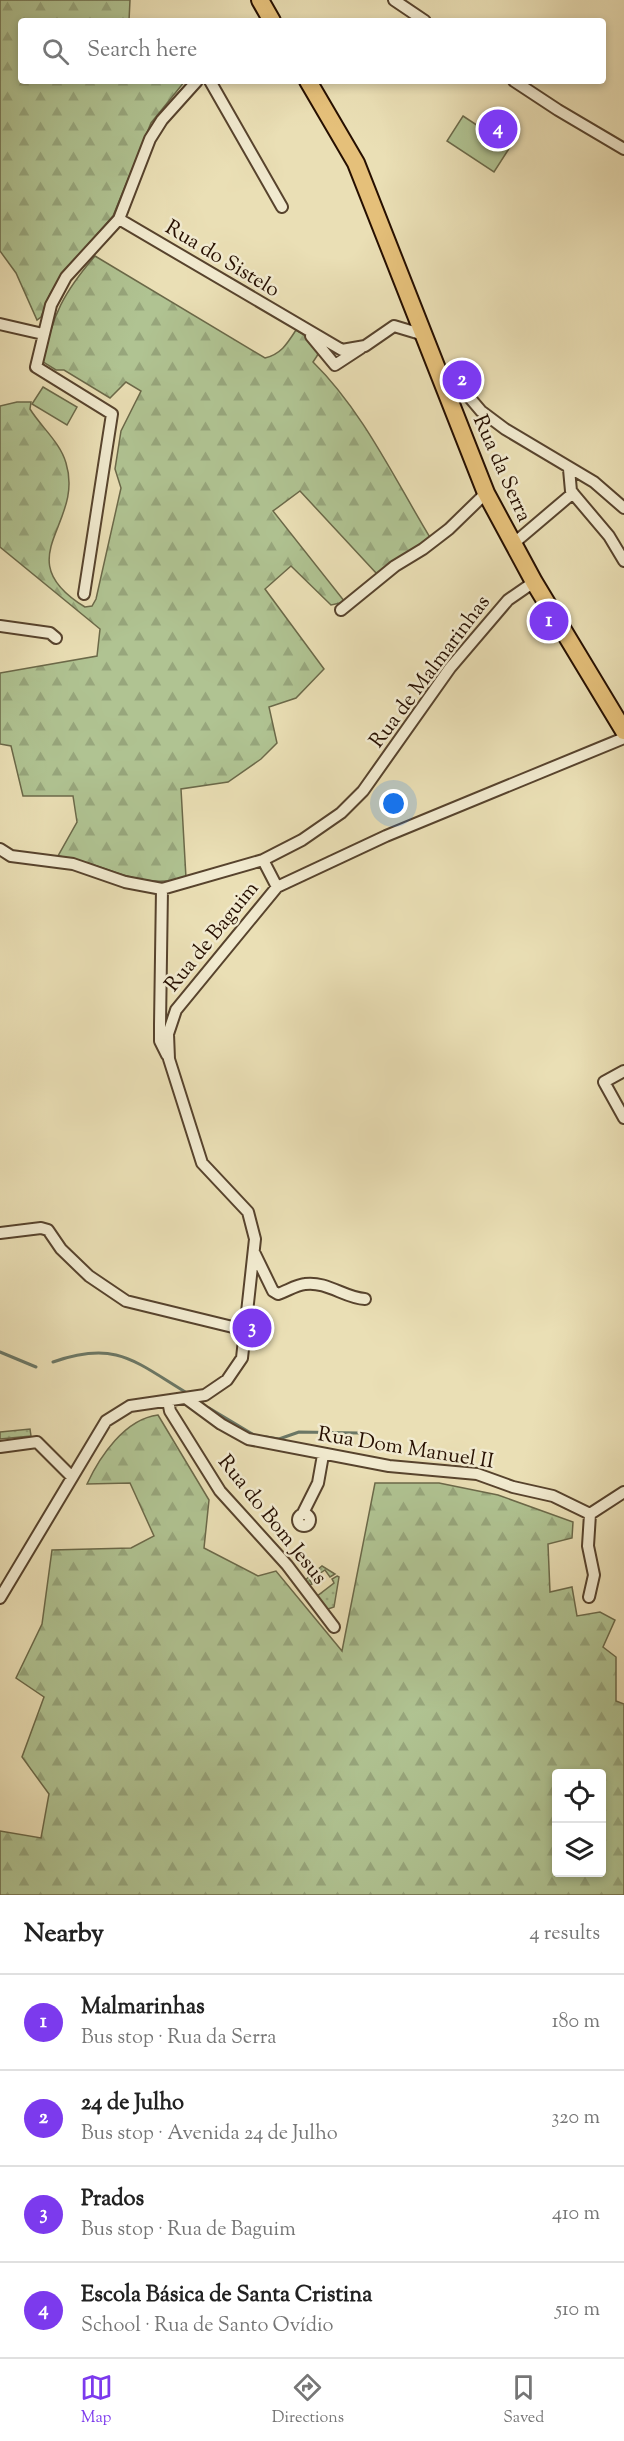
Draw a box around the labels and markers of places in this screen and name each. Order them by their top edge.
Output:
pin: 4 [478,106,518,152]
pin: 2 [442,358,482,403]
pin: 1 [530,598,568,644]
pin: 3 [232,1306,272,1350]

